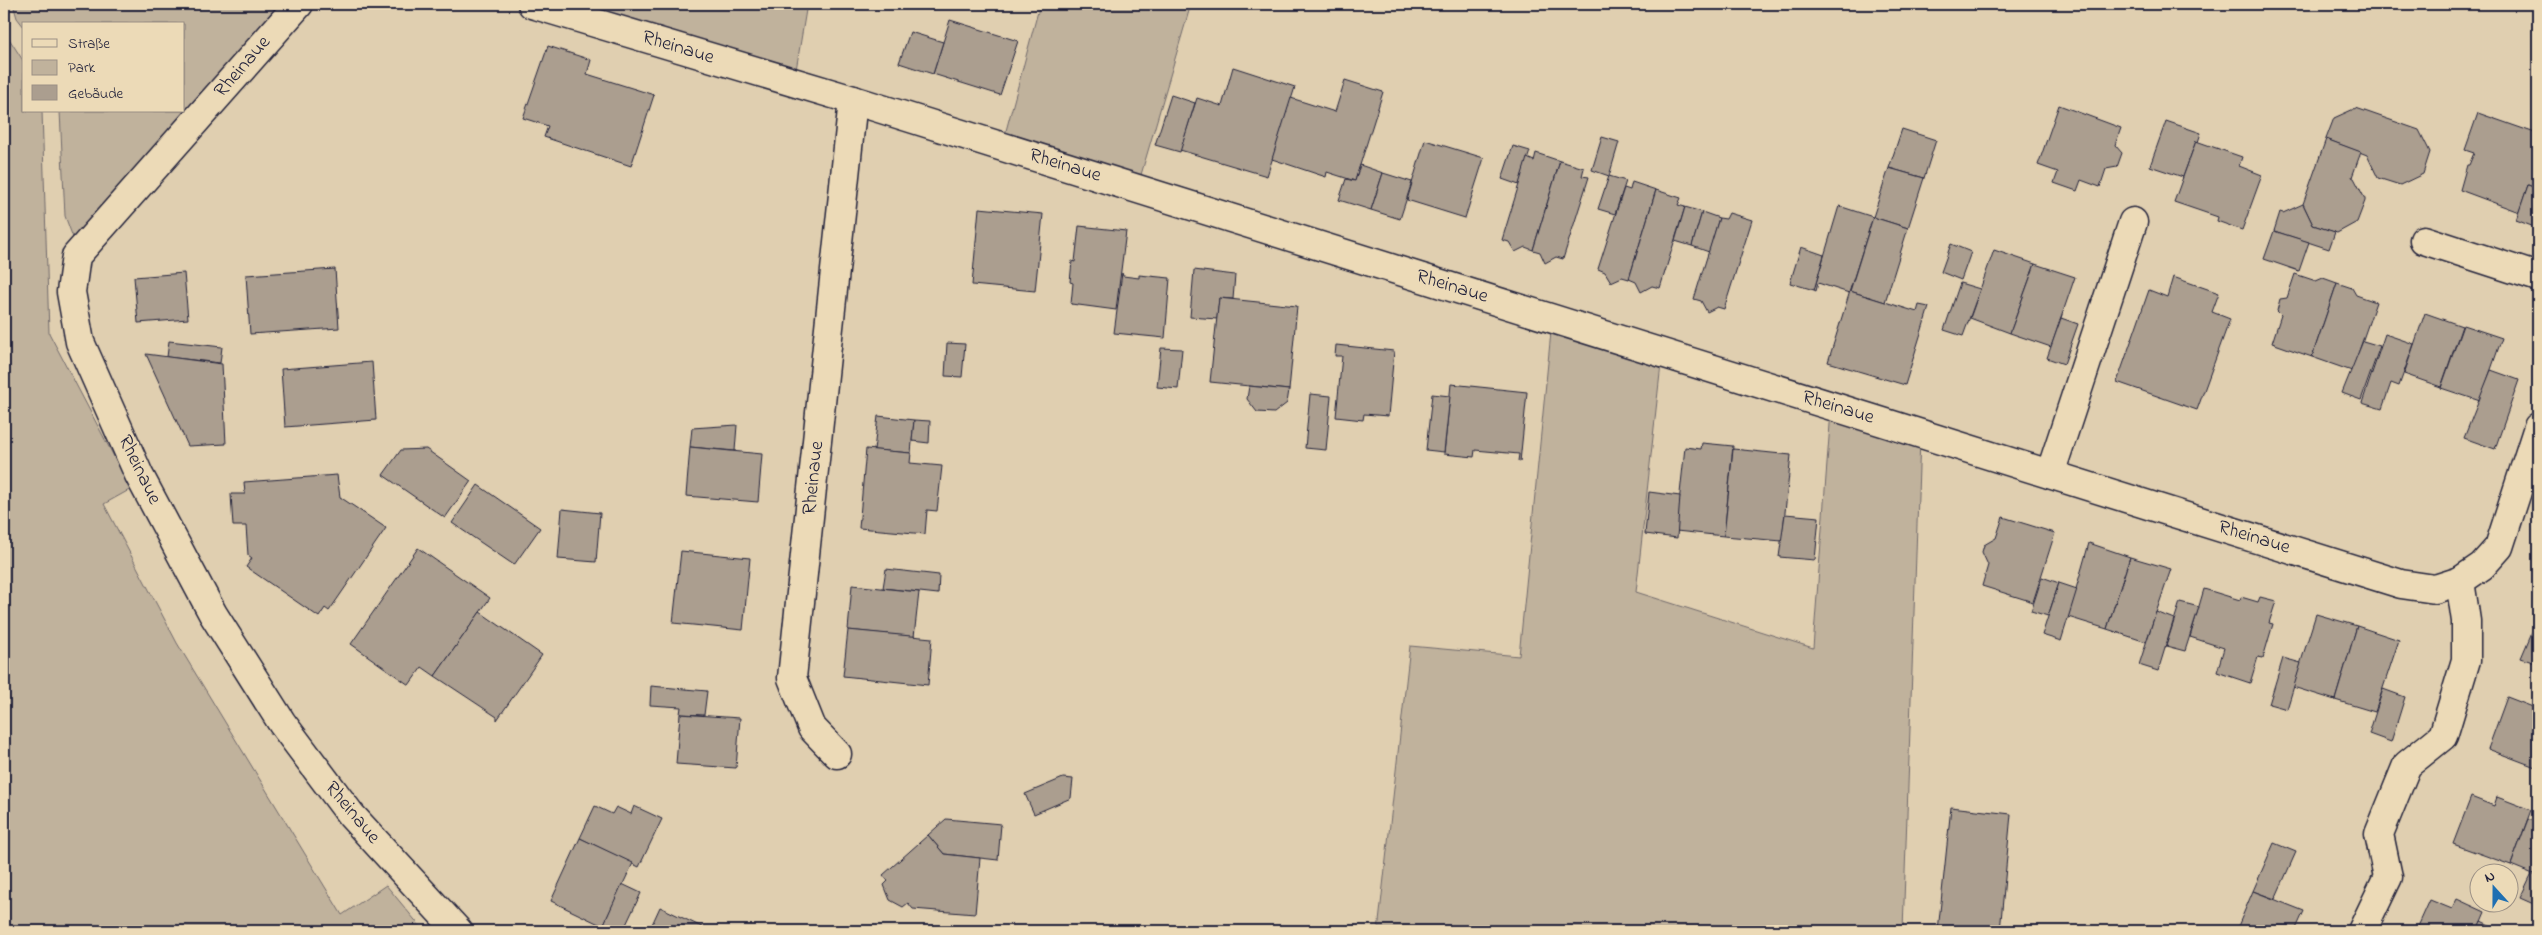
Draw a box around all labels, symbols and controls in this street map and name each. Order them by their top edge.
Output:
legend [22,22,185,112]
street label: Rheinaue [638,23,718,73]
street label: Rheinaue [208,29,278,104]
text: Straße [68,33,110,55]
text: Park [68,57,96,79]
text: Gebäude [68,83,124,105]
street label: Rheinaue [1025,141,1105,191]
street label: Rheinaue [1412,262,1492,312]
street label: Rheinaue [1798,383,1878,433]
street label: Rheinaue [110,430,168,510]
street label: Rheinaue [796,440,832,516]
street label: Rheinaue [2214,513,2294,563]
street label: Rheinaue [317,775,387,851]
north arrow [2470,862,2520,912]
text: N [2482,866,2498,889]

